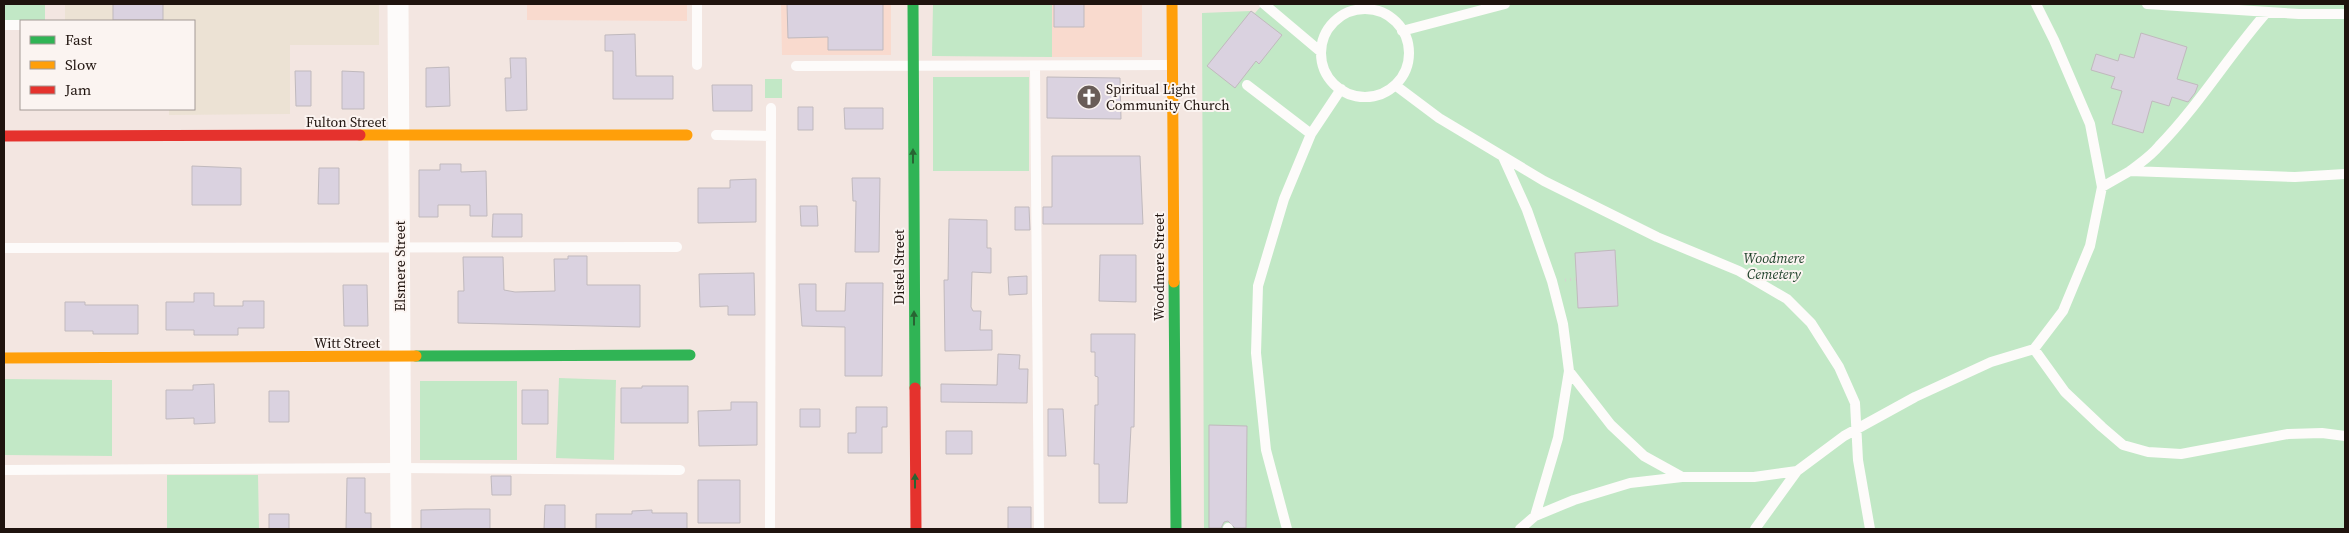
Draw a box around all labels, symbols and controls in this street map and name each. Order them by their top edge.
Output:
legend [20,20,195,110]
text: Fast [65,29,92,50]
text: Slow [65,54,97,75]
text: Jam [64,79,92,100]
place label: Spiritual Light Community Church [1106,79,1230,115]
church icon: Spiritual Light Community Church [1076,84,1102,110]
street label: Fulton Street [306,112,387,132]
one-way arrow [909,147,917,163]
street label: Woodmere Street [1149,213,1169,321]
street label: Elsmere Street [390,220,410,311]
street label: Distel Street [889,229,909,305]
park label: Woodmere Cemetery [1744,248,1805,284]
one-way arrow [910,310,918,326]
street label: Witt Street [314,333,380,353]
one-way arrow [911,472,919,488]

